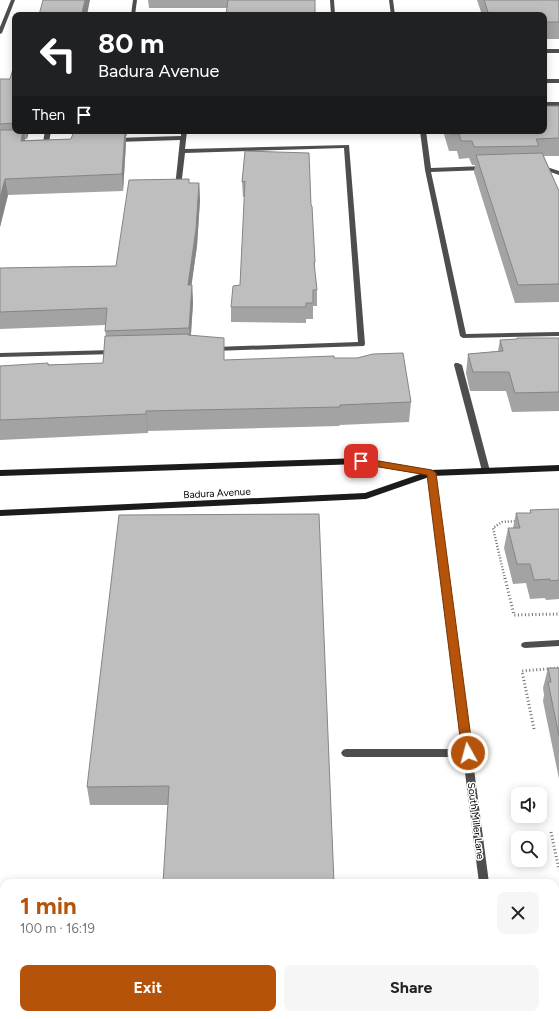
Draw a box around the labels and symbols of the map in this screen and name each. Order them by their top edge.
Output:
pin [344,444,378,478]
street label: Badura Avenue [183,485,252,501]
position arrow [447,732,489,774]
street label: South Miller Lane [465,782,487,861]

